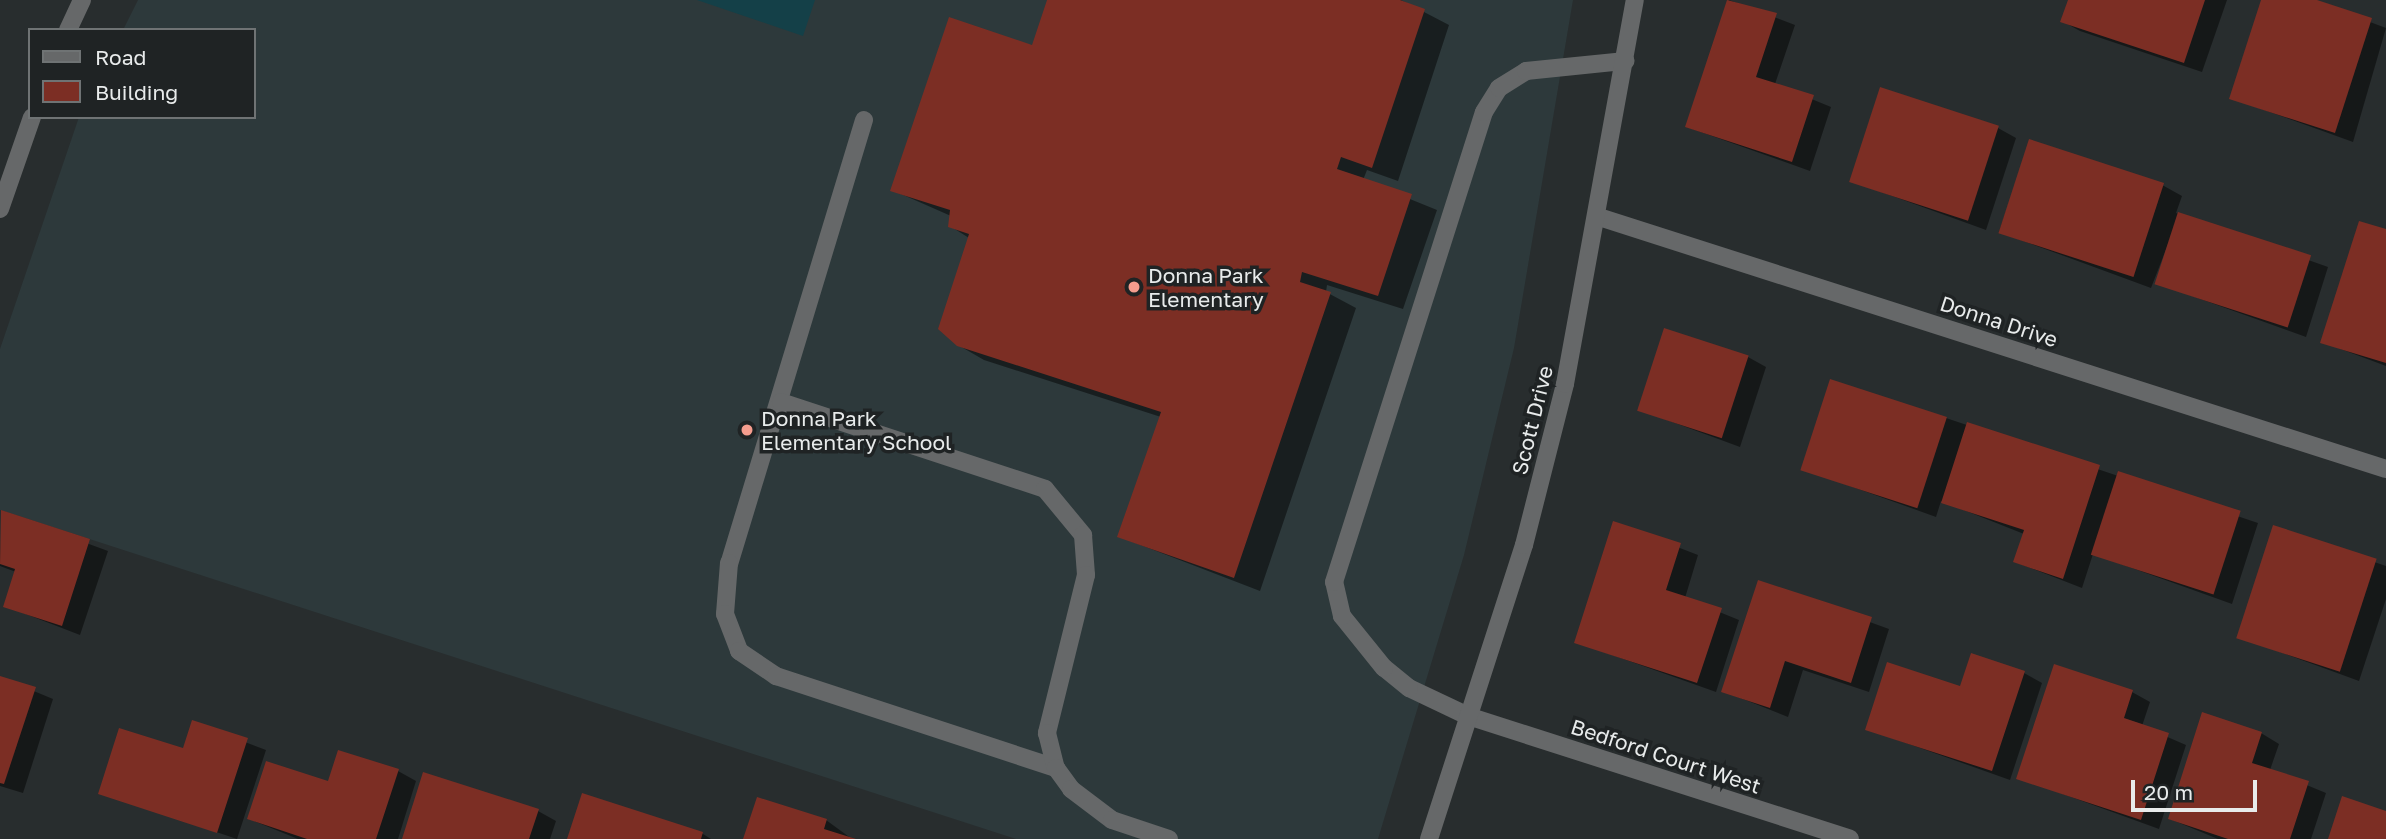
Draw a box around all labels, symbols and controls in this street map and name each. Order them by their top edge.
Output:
legend [28,28,256,119]
text: Road [95,44,146,70]
text: Building [95,79,178,105]
place label: Donna Park Elementary [1148,262,1264,312]
marker: Donna Park Elementary [1126,279,1142,295]
street label: Donna Drive [1937,290,2061,352]
street label: Scott Drive [1506,363,1558,477]
place label: Donna Park Elementary School [761,405,952,455]
marker: Donna Park Elementary School [739,422,755,438]
street label: Bedford Court West [1568,713,1764,799]
scale bar [2134,766,2260,810]
text: 20 m [2144,779,2193,805]

